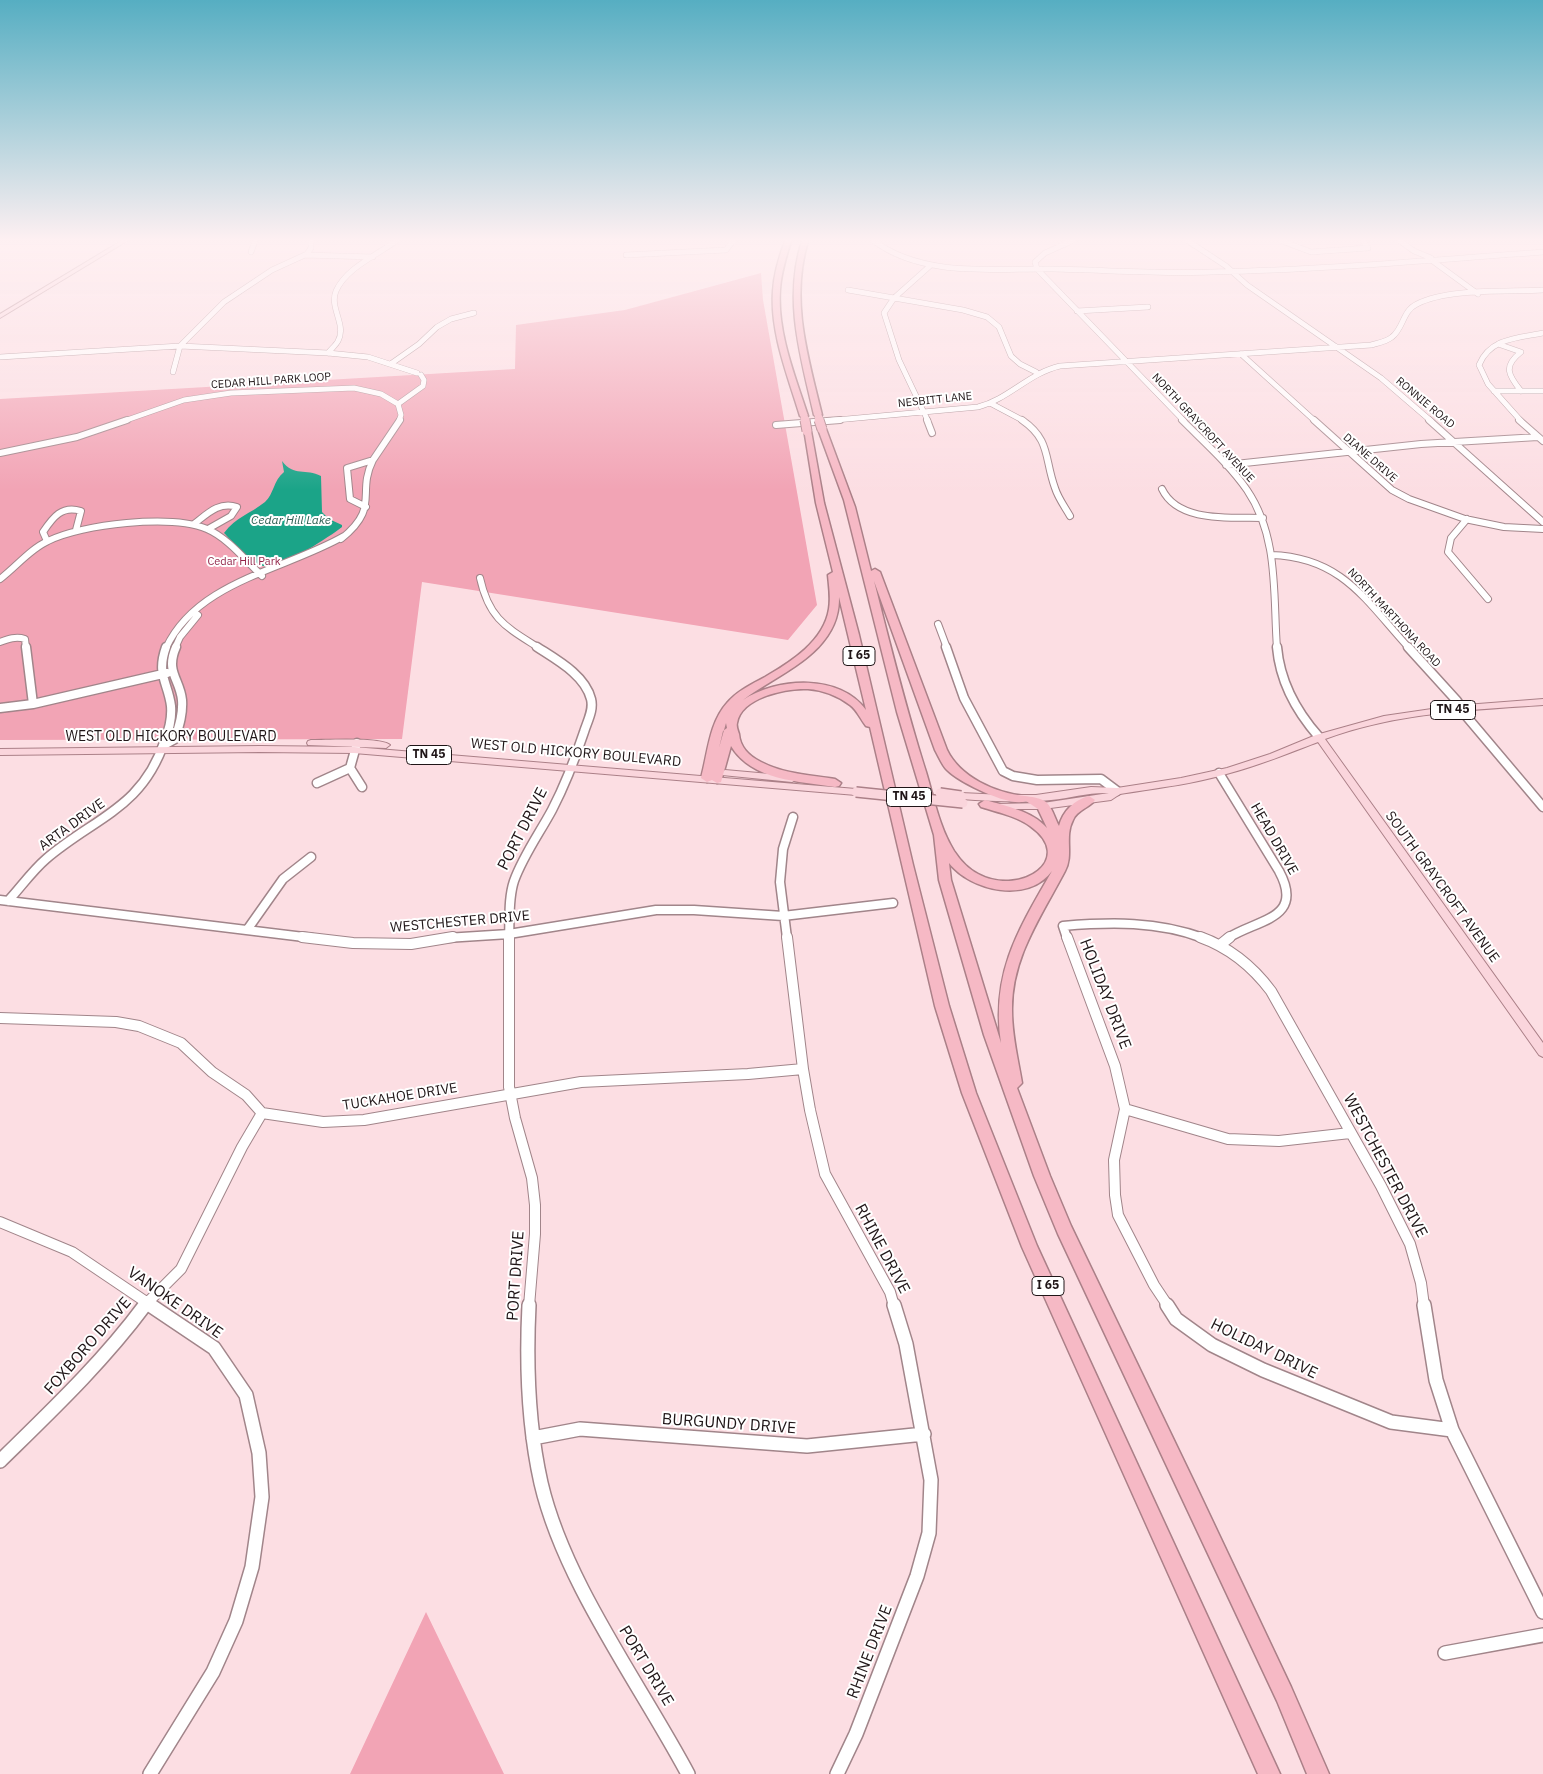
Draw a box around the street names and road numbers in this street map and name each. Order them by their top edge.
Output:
street label: CEDAR HILL PARK LOOP [211,370,331,392]
street label: NORTH GRAYCROFT AVENUE [1149,371,1257,485]
street label: RONNIE ROAD [1393,375,1457,431]
street label: NESBITT LANE [897,390,973,410]
street label: DIANE DRIVE [1340,431,1400,485]
street label: NORTH MARTHONA ROAD [1345,566,1443,670]
road number: I 65 [843,646,875,666]
road number: TN 45 [1430,700,1476,720]
street label: WEST OLD HICKORY BOULEVARD [65,729,277,745]
street label: WEST OLD HICKORY BOULEVARD [470,735,682,771]
road number: TN 45 [406,746,452,764]
street label: PORT DRIVE [494,784,552,874]
road number: TN 45 [886,788,932,806]
street label: ARTA DRIVE [36,795,108,855]
street label: HEAD DRIVE [1247,800,1301,878]
street label: SOUTH GRAYCROFT AVENUE [1382,808,1502,966]
street label: WESTCHESTER DRIVE [389,908,531,936]
street label: HOLIDAY DRIVE [1075,936,1135,1052]
street label: TUCKAHOE DRIVE [341,1080,459,1114]
street label: WESTCHESTER DRIVE [1339,1091,1431,1241]
street label: RHINE DRIVE [850,1201,914,1297]
street label: PORT DRIVE [503,1230,529,1322]
street label: VANOKE DRIVE [124,1263,226,1343]
road number: I 65 [1032,1276,1064,1295]
street label: FOXBORO DRIVE [40,1293,136,1399]
street label: HOLIDAY DRIVE [1207,1315,1321,1383]
street label: BURGUNDY DRIVE [661,1410,797,1438]
street label: RHINE DRIVE [843,1602,897,1702]
street label: PORT DRIVE [615,1622,677,1710]

